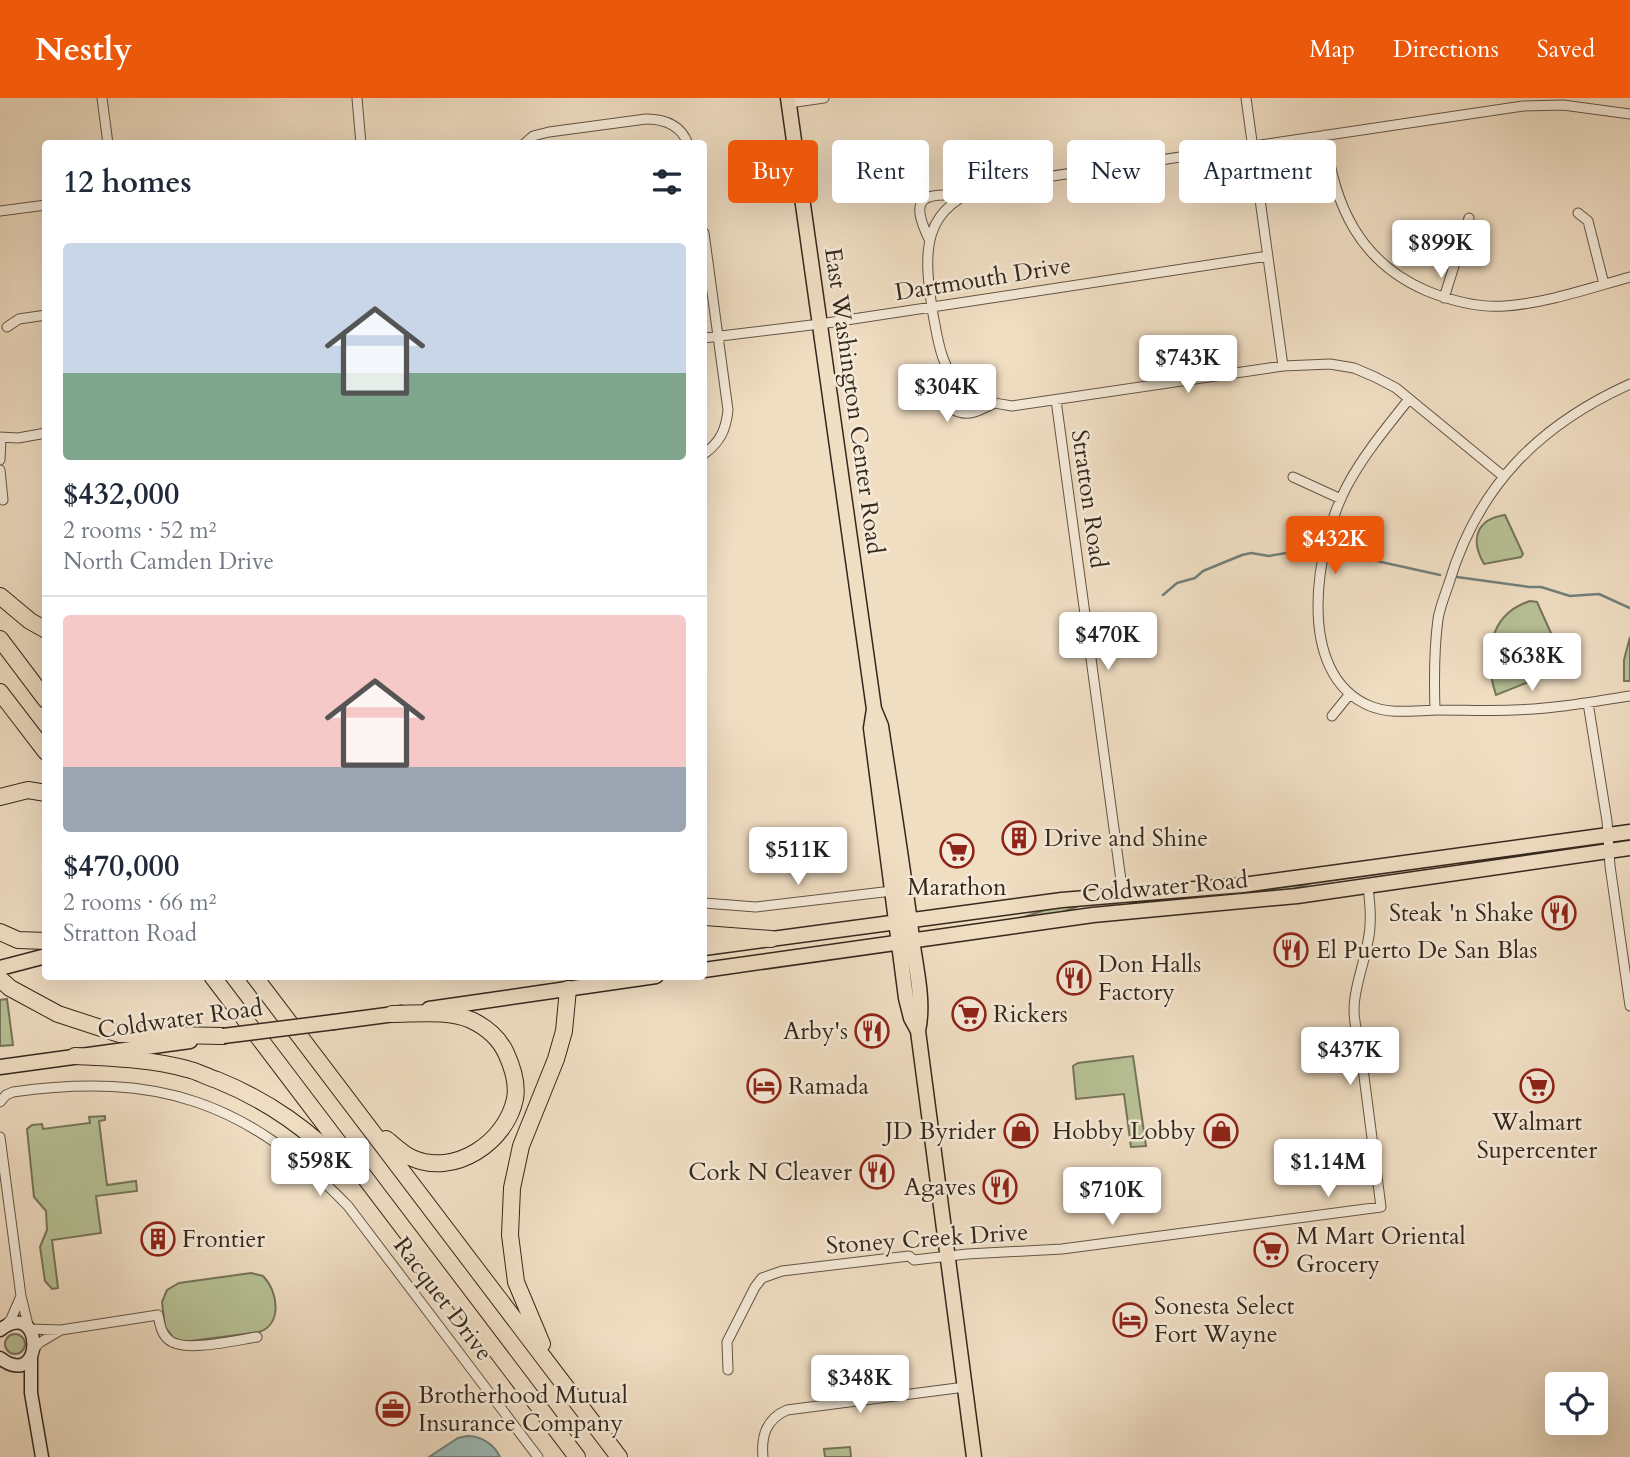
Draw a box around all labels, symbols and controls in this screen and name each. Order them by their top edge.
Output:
text: Nestly [35,27,132,72]
text: Map [1309,33,1355,66]
text: Directions [1393,33,1499,66]
text: Saved [1537,33,1595,66]
chip: Buy [728,140,818,203]
chip: Rent [832,140,929,203]
chip: Filters [943,140,1053,203]
chip: New [1067,140,1165,203]
chip: Apartment [1179,140,1336,203]
text: 12 homes [63,162,192,203]
icon: filters [648,163,686,201]
pin: $899K [1392,220,1490,280]
text: $899K [1408,227,1474,258]
street label: East Washington Center Road [816,246,892,557]
street label: Dartmouth Drive [893,249,1073,309]
icon: home [312,288,438,414]
pin: $743K [1139,336,1237,395]
text: $743K [1155,342,1221,373]
pin: $304K [898,364,996,424]
text: $304K [914,371,980,402]
street label: Stratton Road [1063,428,1115,571]
text: $432,000 [63,474,179,515]
text: 2 rooms · 52 m² [63,515,216,546]
pin: $432K [1286,517,1384,576]
text: $432K [1302,523,1368,554]
text: North Camden Drive [63,546,274,577]
pin: $470K [1059,612,1157,672]
text: $470K [1075,619,1141,650]
pin: $638K [1483,634,1581,693]
text: $638K [1499,640,1565,671]
icon: home [312,660,438,786]
building icon: Drive and Shine [1000,819,1038,857]
place label: Drive and Shine [1044,822,1208,855]
pin: $511K [749,828,847,887]
supermarket icon: Marathon [938,832,976,870]
text: $511K [765,834,831,865]
text: $470,000 [63,846,179,887]
street label: Coldwater Road [1081,863,1249,911]
place label: Marathon [907,871,1007,904]
text: 2 rooms · 66 m² [63,887,216,918]
restaurant icon: Steak 'n Shake [1540,894,1578,932]
place label: Steak 'n Shake [1389,897,1534,930]
text: Stratton Road [63,918,197,949]
restaurant icon: El Puerto De San Blas [1272,931,1310,969]
place label: El Puerto De San Blas [1316,934,1538,967]
place label: Don Halls Factory [1098,948,1201,1009]
restaurant icon: Don Halls Factory [1055,959,1093,997]
street label: Coldwater Road [95,991,265,1047]
supermarket icon: Rickers [950,995,988,1033]
place label: Rickers [993,998,1068,1031]
restaurant icon: Arby's [853,1012,891,1050]
place label: Arby's [783,1015,848,1048]
pin: $437K [1301,1028,1399,1087]
text: $437K [1317,1034,1383,1065]
hotel icon: Ramada [745,1067,783,1105]
supermarket icon: Walmart Supercenter [1518,1067,1556,1105]
place label: Ramada [788,1070,869,1103]
place label: Walmart Supercenter [1477,1106,1597,1167]
shop icon: JD Byrider [1002,1112,1040,1150]
shop icon: Hobby Lobby [1202,1112,1240,1150]
place label: JD Byrider [882,1115,996,1148]
place label: Hobby Lobby [1052,1115,1196,1148]
pin: $598K [271,1138,369,1198]
pin: $1.14M [1271,1140,1385,1199]
text: $598K [287,1145,353,1176]
text: $1.14M [1290,1146,1366,1177]
restaurant icon: Cork N Cleaver [858,1153,896,1191]
place label: Cork N Cleaver [688,1156,852,1189]
restaurant icon: Agaves [981,1168,1019,1206]
pin: $710K [1063,1168,1161,1227]
place label: Agaves [904,1171,976,1204]
text: $710K [1079,1174,1145,1205]
street label: Stoney Creek Drive [825,1215,1029,1263]
building icon: Frontier [139,1220,177,1258]
place label: M Mart Oriental Grocery [1296,1220,1466,1281]
place label: Frontier [182,1223,265,1256]
street label: Racquet Drive [386,1230,500,1368]
supermarket icon: M Mart Oriental Grocery [1252,1231,1290,1269]
place label: Sonesta Select Fort Wayne [1154,1290,1295,1351]
hotel icon: Sonesta Select Fort Wayne [1111,1301,1149,1339]
pin: $348K [811,1356,909,1415]
text: $348K [827,1362,893,1393]
map controls [1545,1372,1608,1435]
button: locate [1545,1372,1608,1435]
place label: Brotherhood Mutual Insurance Company [418,1379,628,1440]
office icon: Brotherhood Mutual Insurance Company [374,1390,412,1428]

